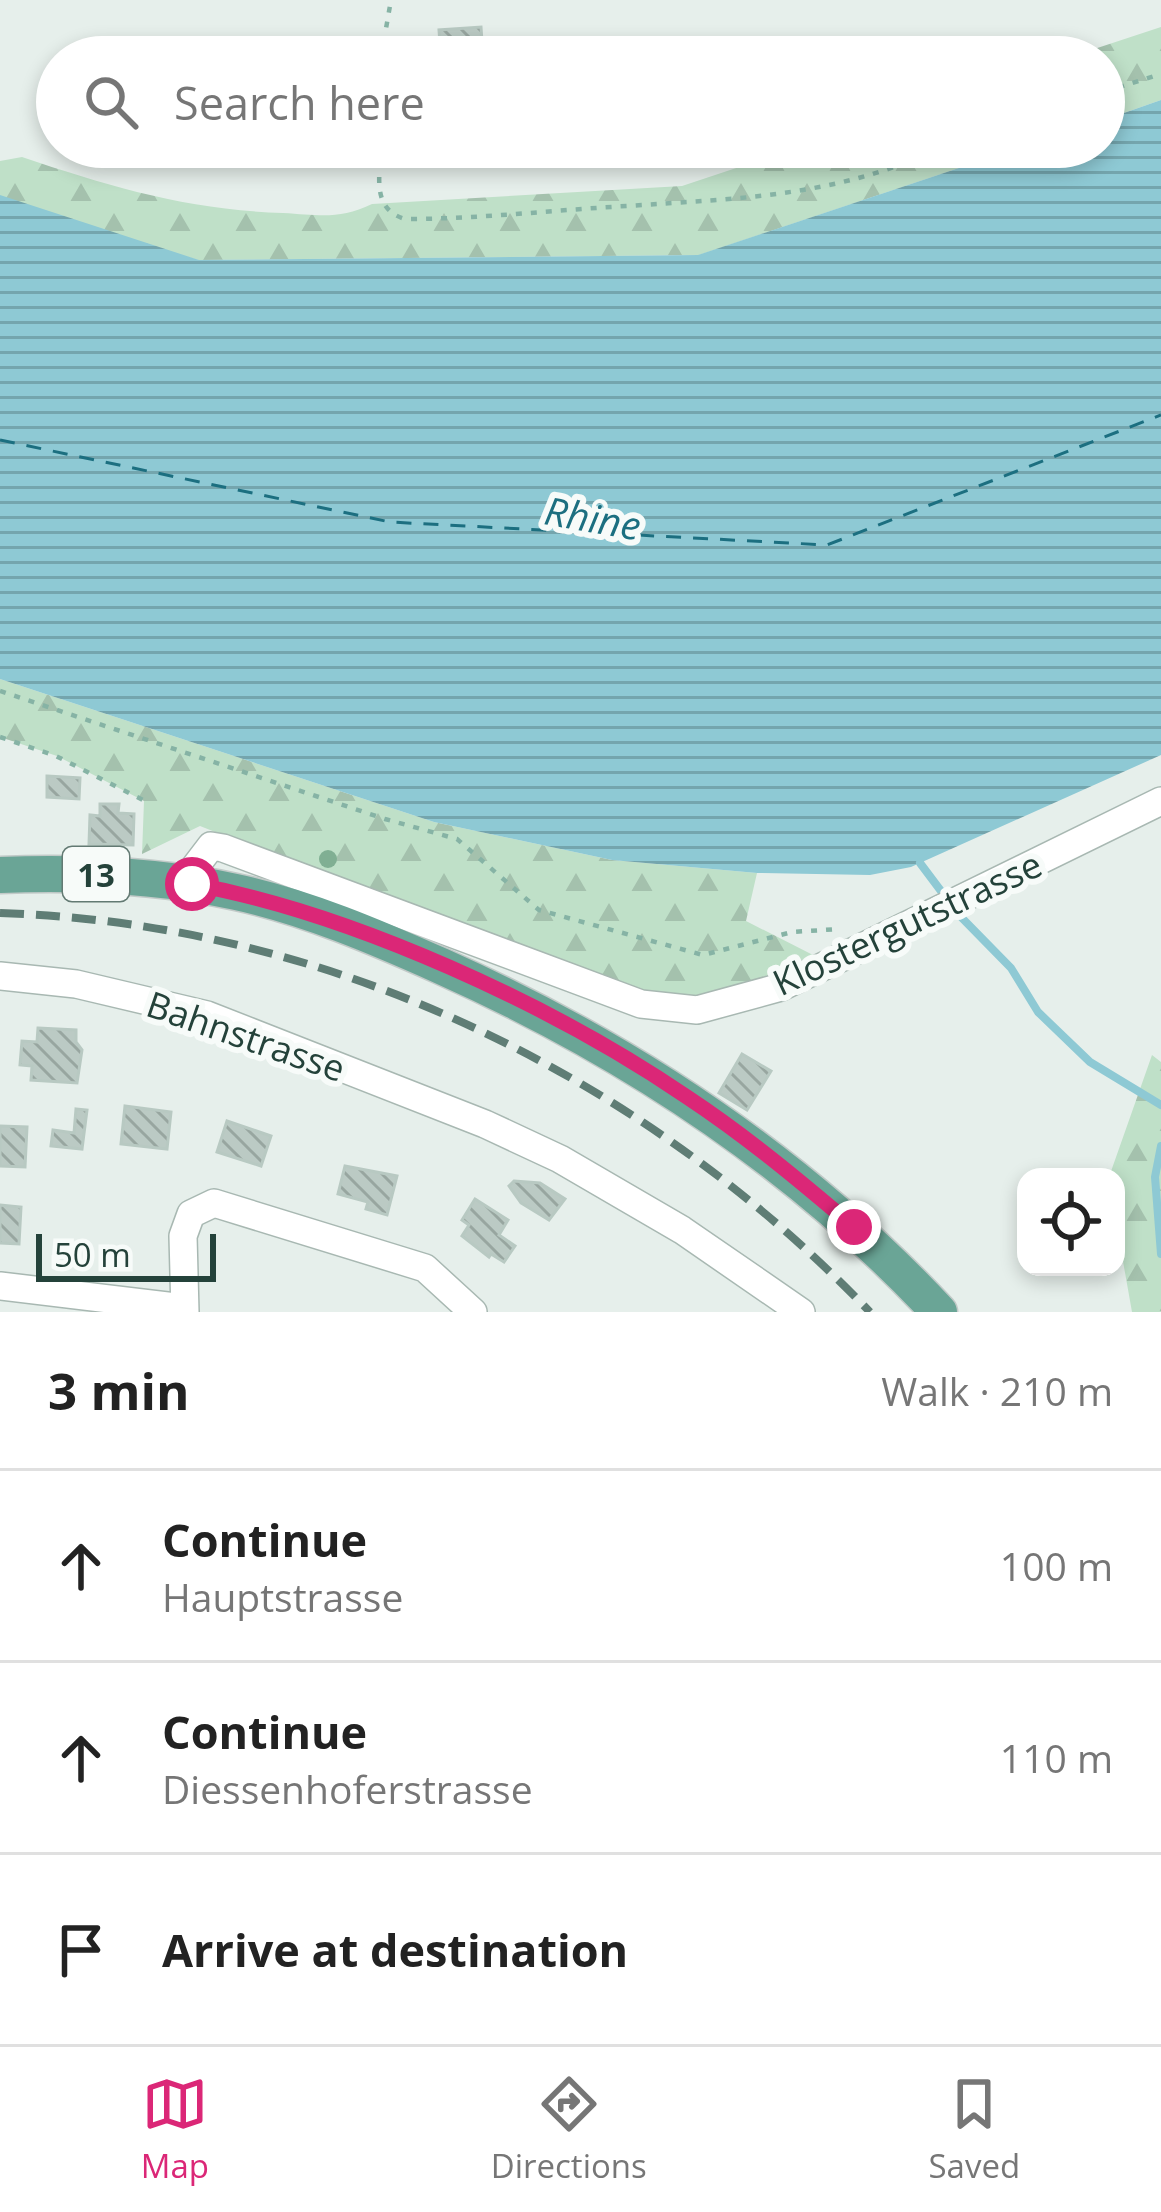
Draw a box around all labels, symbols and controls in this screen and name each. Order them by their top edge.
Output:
search box [36,36,1125,168]
icon: search [78,69,144,135]
text: Search here [174,72,425,133]
water label: Rhine [541,483,645,551]
street label: Klostergutstrasse [765,839,1049,1007]
road number: 13 [63,847,129,901]
route start [165,857,219,911]
street label: Bahnstrasse [140,979,352,1093]
map controls [1017,1168,1125,1276]
button: locate [1017,1168,1125,1276]
route end [827,1200,881,1254]
scale bar [36,1228,216,1281]
text: 50 m [54,1232,131,1277]
text: 3 min [48,1355,190,1425]
text: Walk · 210 m [881,1364,1113,1417]
text: Continue [162,1509,367,1570]
icon: ahead [48,1533,114,1599]
text: 100 m [1000,1539,1113,1592]
text: Hauptstrasse [162,1570,403,1623]
text: Continue [162,1701,367,1762]
icon: ahead [48,1725,114,1791]
text: 110 m [1000,1731,1113,1784]
text: Diessenhoferstrasse [162,1762,533,1815]
icon: arrive [48,1917,114,1983]
text: Arrive at destination [162,1919,628,1980]
tab: Map [141,2071,209,2188]
tab: Directions [491,2071,647,2188]
tab: Saved [928,2071,1020,2188]

